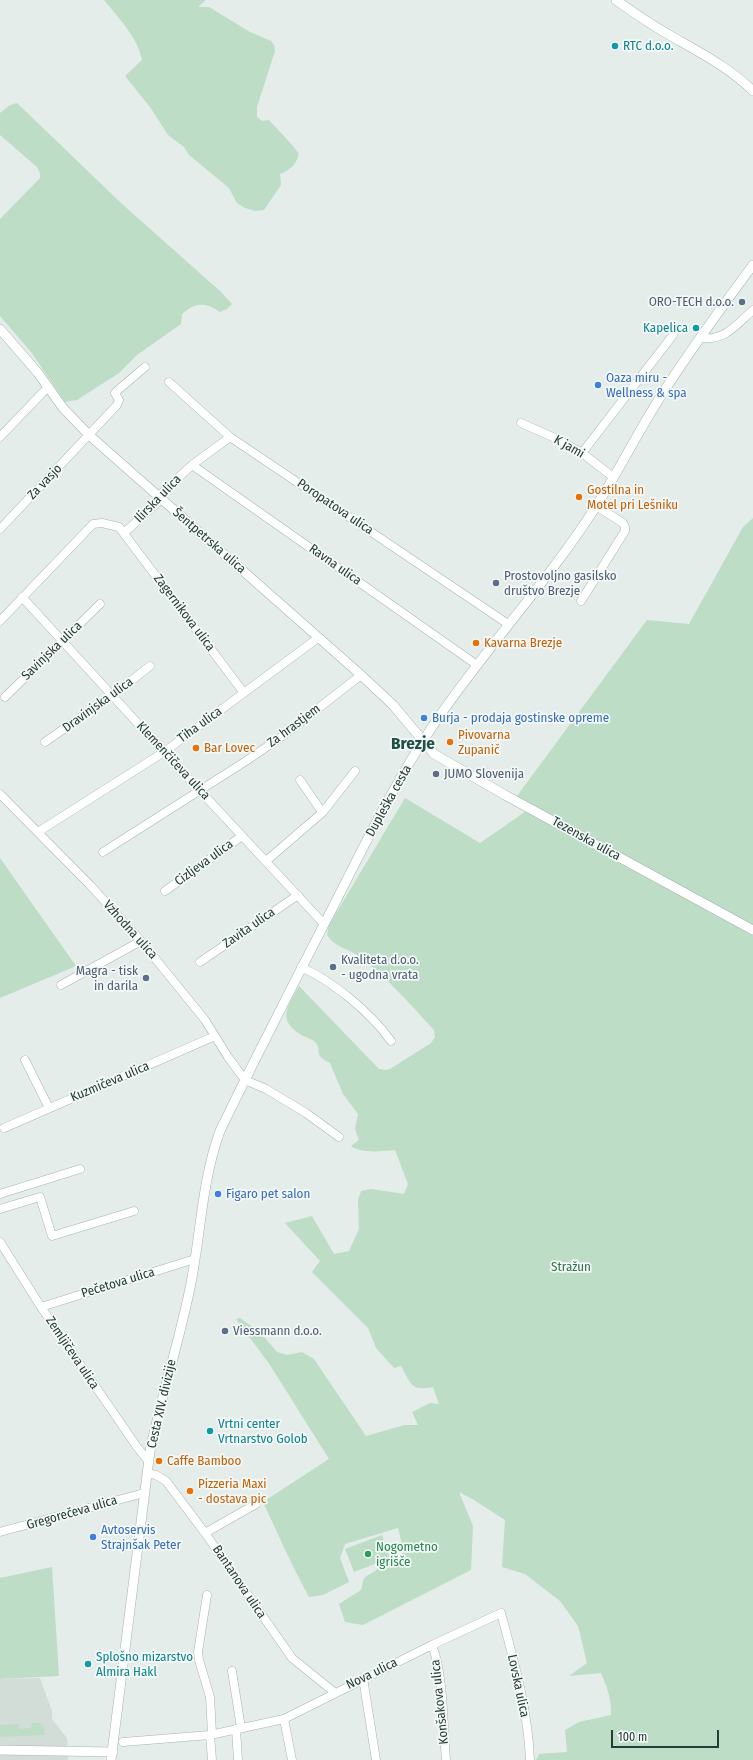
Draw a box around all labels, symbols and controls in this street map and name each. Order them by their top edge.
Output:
place label: RTC d.o.o. [623,38,673,54]
marker: RTC d.o.o. [610,41,620,51]
place label: ORO-TECH d.o.o. [649,294,734,310]
marker: ORO-TECH d.o.o. [737,297,747,307]
place label: Kapelica [643,320,688,336]
marker: Kapelica [691,323,701,333]
place label: Oaza miru - Wellness & spa [606,370,687,401]
marker: Oaza miru - Wellness & spa [593,380,603,390]
street label: K jami [551,432,587,462]
street label: Za vasjo [24,461,66,503]
street label: Ilirska ulica [131,472,185,526]
street label: Poropatova ulica [294,476,376,538]
place label: Gostilna in Motel pri Lešniku [587,482,678,513]
marker: Gostilna in Motel pri Lešniku [574,492,584,502]
street label: Šentpetrska ulica [169,505,249,577]
street label: Ravna ulica [306,541,364,589]
place label: Prostovoljno gasilsko društvo Brezje [504,568,617,599]
street label: Zagernikova ulica [150,571,218,655]
marker: Prostovoljno gasilsko društvo Brezje [491,578,501,588]
street label: Savinjska ulica [19,618,85,684]
place label: Kavarna Brezje [484,635,562,651]
marker: Kavarna Brezje [471,638,481,648]
street label: Dravinjska ulica [60,674,136,736]
street label: Za hrastjem [264,701,324,751]
street label: Tiha ulica [175,704,225,746]
place label: Burja - prodaja gostinske opreme [432,710,609,726]
marker: Burja - prodaja gostinske opreme [419,713,429,723]
street label: Klemenčičeva ulica [133,719,213,803]
place label: Pivovarna Zupanič [458,727,510,758]
district label: Brezje [391,734,435,754]
marker: Pivovarna Zupanič [445,737,455,747]
place label: Bar Lovec [204,740,255,756]
marker: Bar Lovec [191,743,201,753]
street label: Dupleška cesta [363,762,415,840]
place label: JUMO Slovenija [444,766,524,782]
marker: JUMO Slovenija [431,769,441,779]
street label: Tezenska ulica [549,814,623,864]
street label: Cizljeva ulica [172,837,236,889]
street label: Vzhodna ulica [100,897,160,963]
street label: Zavita ulica [220,904,278,952]
place label: Kvaliteta d.o.o. - ugodna vrata [341,952,419,983]
marker: Kvaliteta d.o.o. - ugodna vrata [328,962,338,972]
place label: Magra - tisk in darila [76,963,138,994]
marker: Magra - tisk in darila [141,973,151,983]
street label: Kuzmičeva ulica [68,1058,152,1106]
place label: Figaro pet salon [226,1186,310,1202]
marker: Figaro pet salon [213,1189,223,1199]
park label: Stražun [551,1259,591,1275]
street label: Pečetova ulica [79,1264,157,1302]
street label: Zemljičeva ulica [42,1314,102,1392]
place label: Viessmann d.o.o. [233,1323,322,1339]
marker: Viessmann d.o.o. [220,1326,230,1336]
street label: Cesta XIV. divizije [144,1358,180,1450]
place label: Vrtni center Vrtnarstvo Golob [218,1416,308,1447]
marker: Vrtni center Vrtnarstvo Golob [205,1426,215,1436]
place label: Caffe Bamboo [167,1453,241,1469]
marker: Caffe Bamboo [154,1456,164,1466]
place label: Pizzeria Maxi - dostava pic [198,1476,266,1507]
marker: Pizzeria Maxi - dostava pic [185,1486,195,1496]
street label: Gregorečeva ulica [25,1493,119,1533]
place label: Avtoservis Strajnšak Peter [101,1522,181,1553]
marker: Avtoservis Strajnšak Peter [88,1532,98,1542]
place label: Nogometno igrišče [376,1539,438,1570]
street label: Bantanova ulica [209,1542,269,1622]
marker: Nogometno igrišče [363,1549,373,1559]
place label: Splošno mizarstvo Almira Hakl [96,1649,193,1680]
street label: Lovska ulica [504,1653,532,1719]
street label: Nova ulica [344,1655,400,1693]
marker: Splošno mizarstvo Almira Hakl [83,1659,93,1669]
street label: Konšakova ulica [428,1659,452,1745]
scale bar [613,1722,721,1748]
text: 100 m [618,1730,647,1744]

